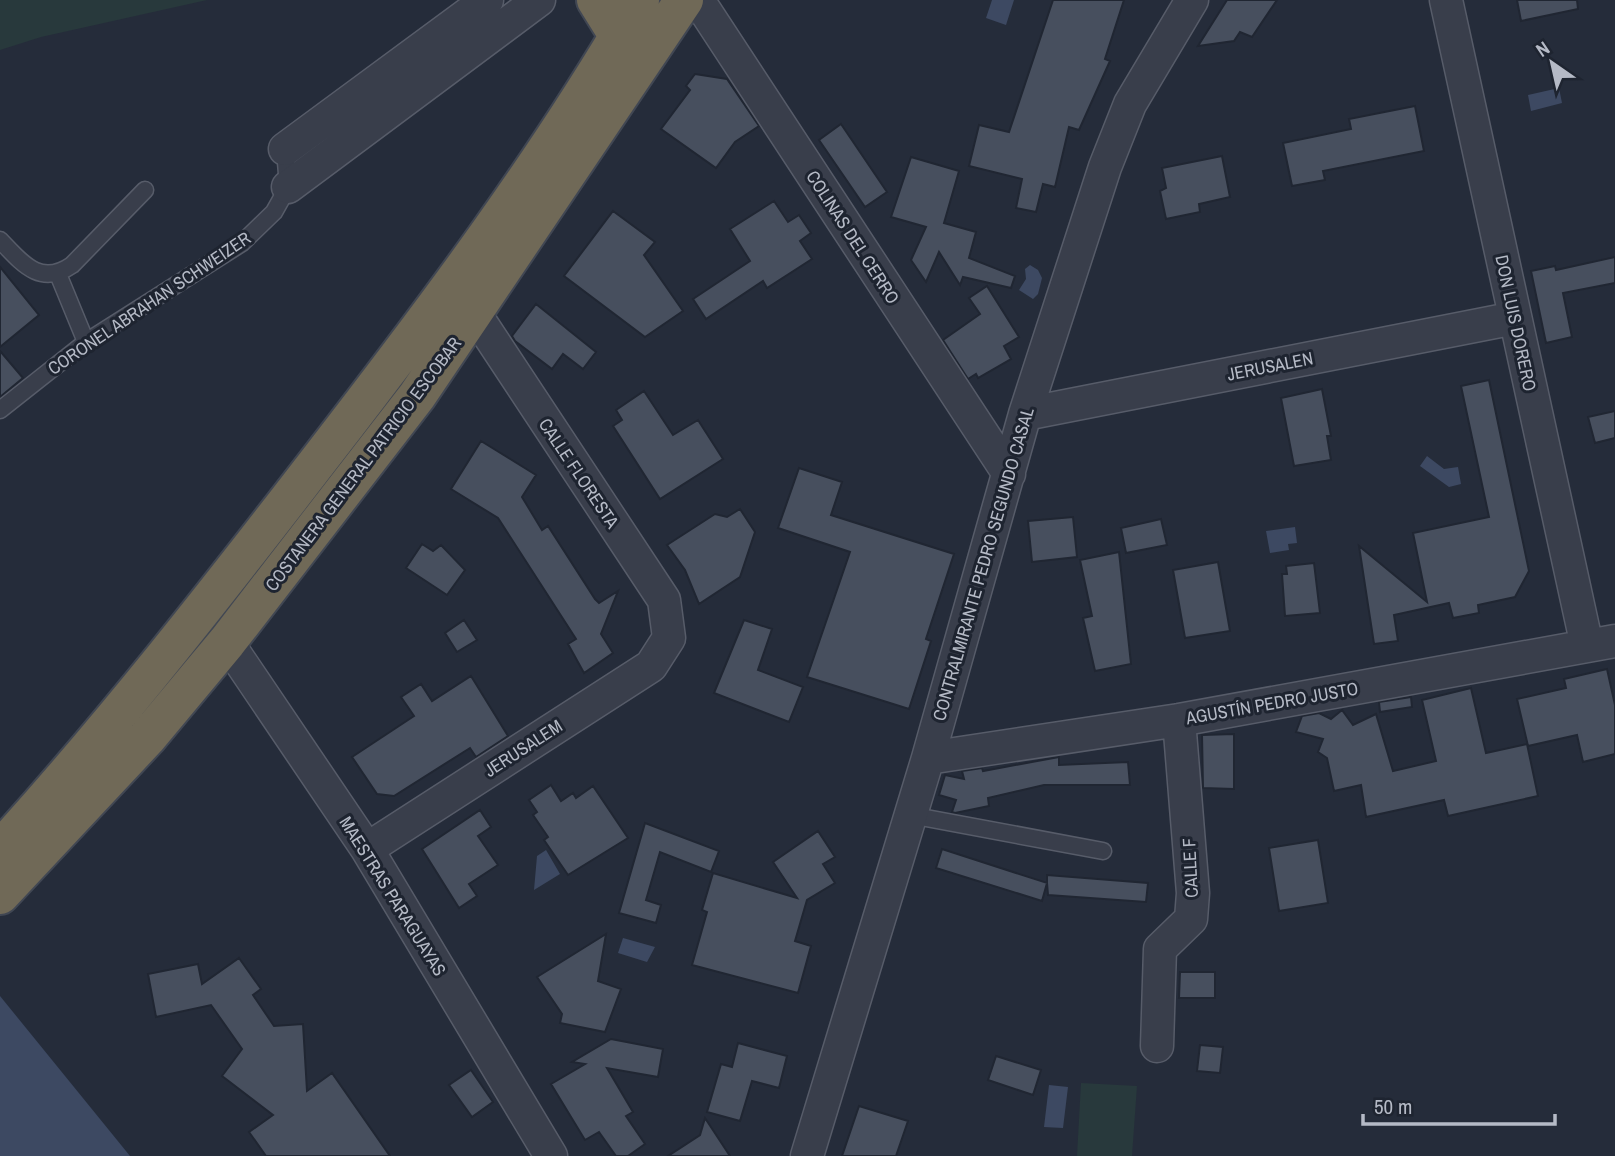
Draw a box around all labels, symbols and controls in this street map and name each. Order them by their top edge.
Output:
north arrow [1517,28,1587,98]
text: N [1531,35,1554,63]
street label: COLINAS DEL CERRO [800,165,906,309]
street label: CORONEL ABRAHAN SCHWEIZER [43,225,256,380]
street label: DON LUIS DORERO [1489,253,1543,393]
street label: COSTANERA GENERAL PATRICIO ESCOBAR [259,332,467,596]
street label: JERUSALEN [1225,345,1315,387]
street label: CONTRALMIRANTE PEDRO SEGUNDO CASAL [926,404,1040,724]
street label: CALLE FLORESTA [533,413,625,533]
street label: AGUSTÍN PEDRO JUSTO [1183,676,1360,731]
street label: JERUSALEM [479,713,567,783]
street label: MAESTRAS PARAGUAYAS [334,811,452,981]
street label: CALLE F [1176,837,1204,899]
scale bar [1363,1082,1556,1126]
text: 50 m [1374,1092,1412,1121]

